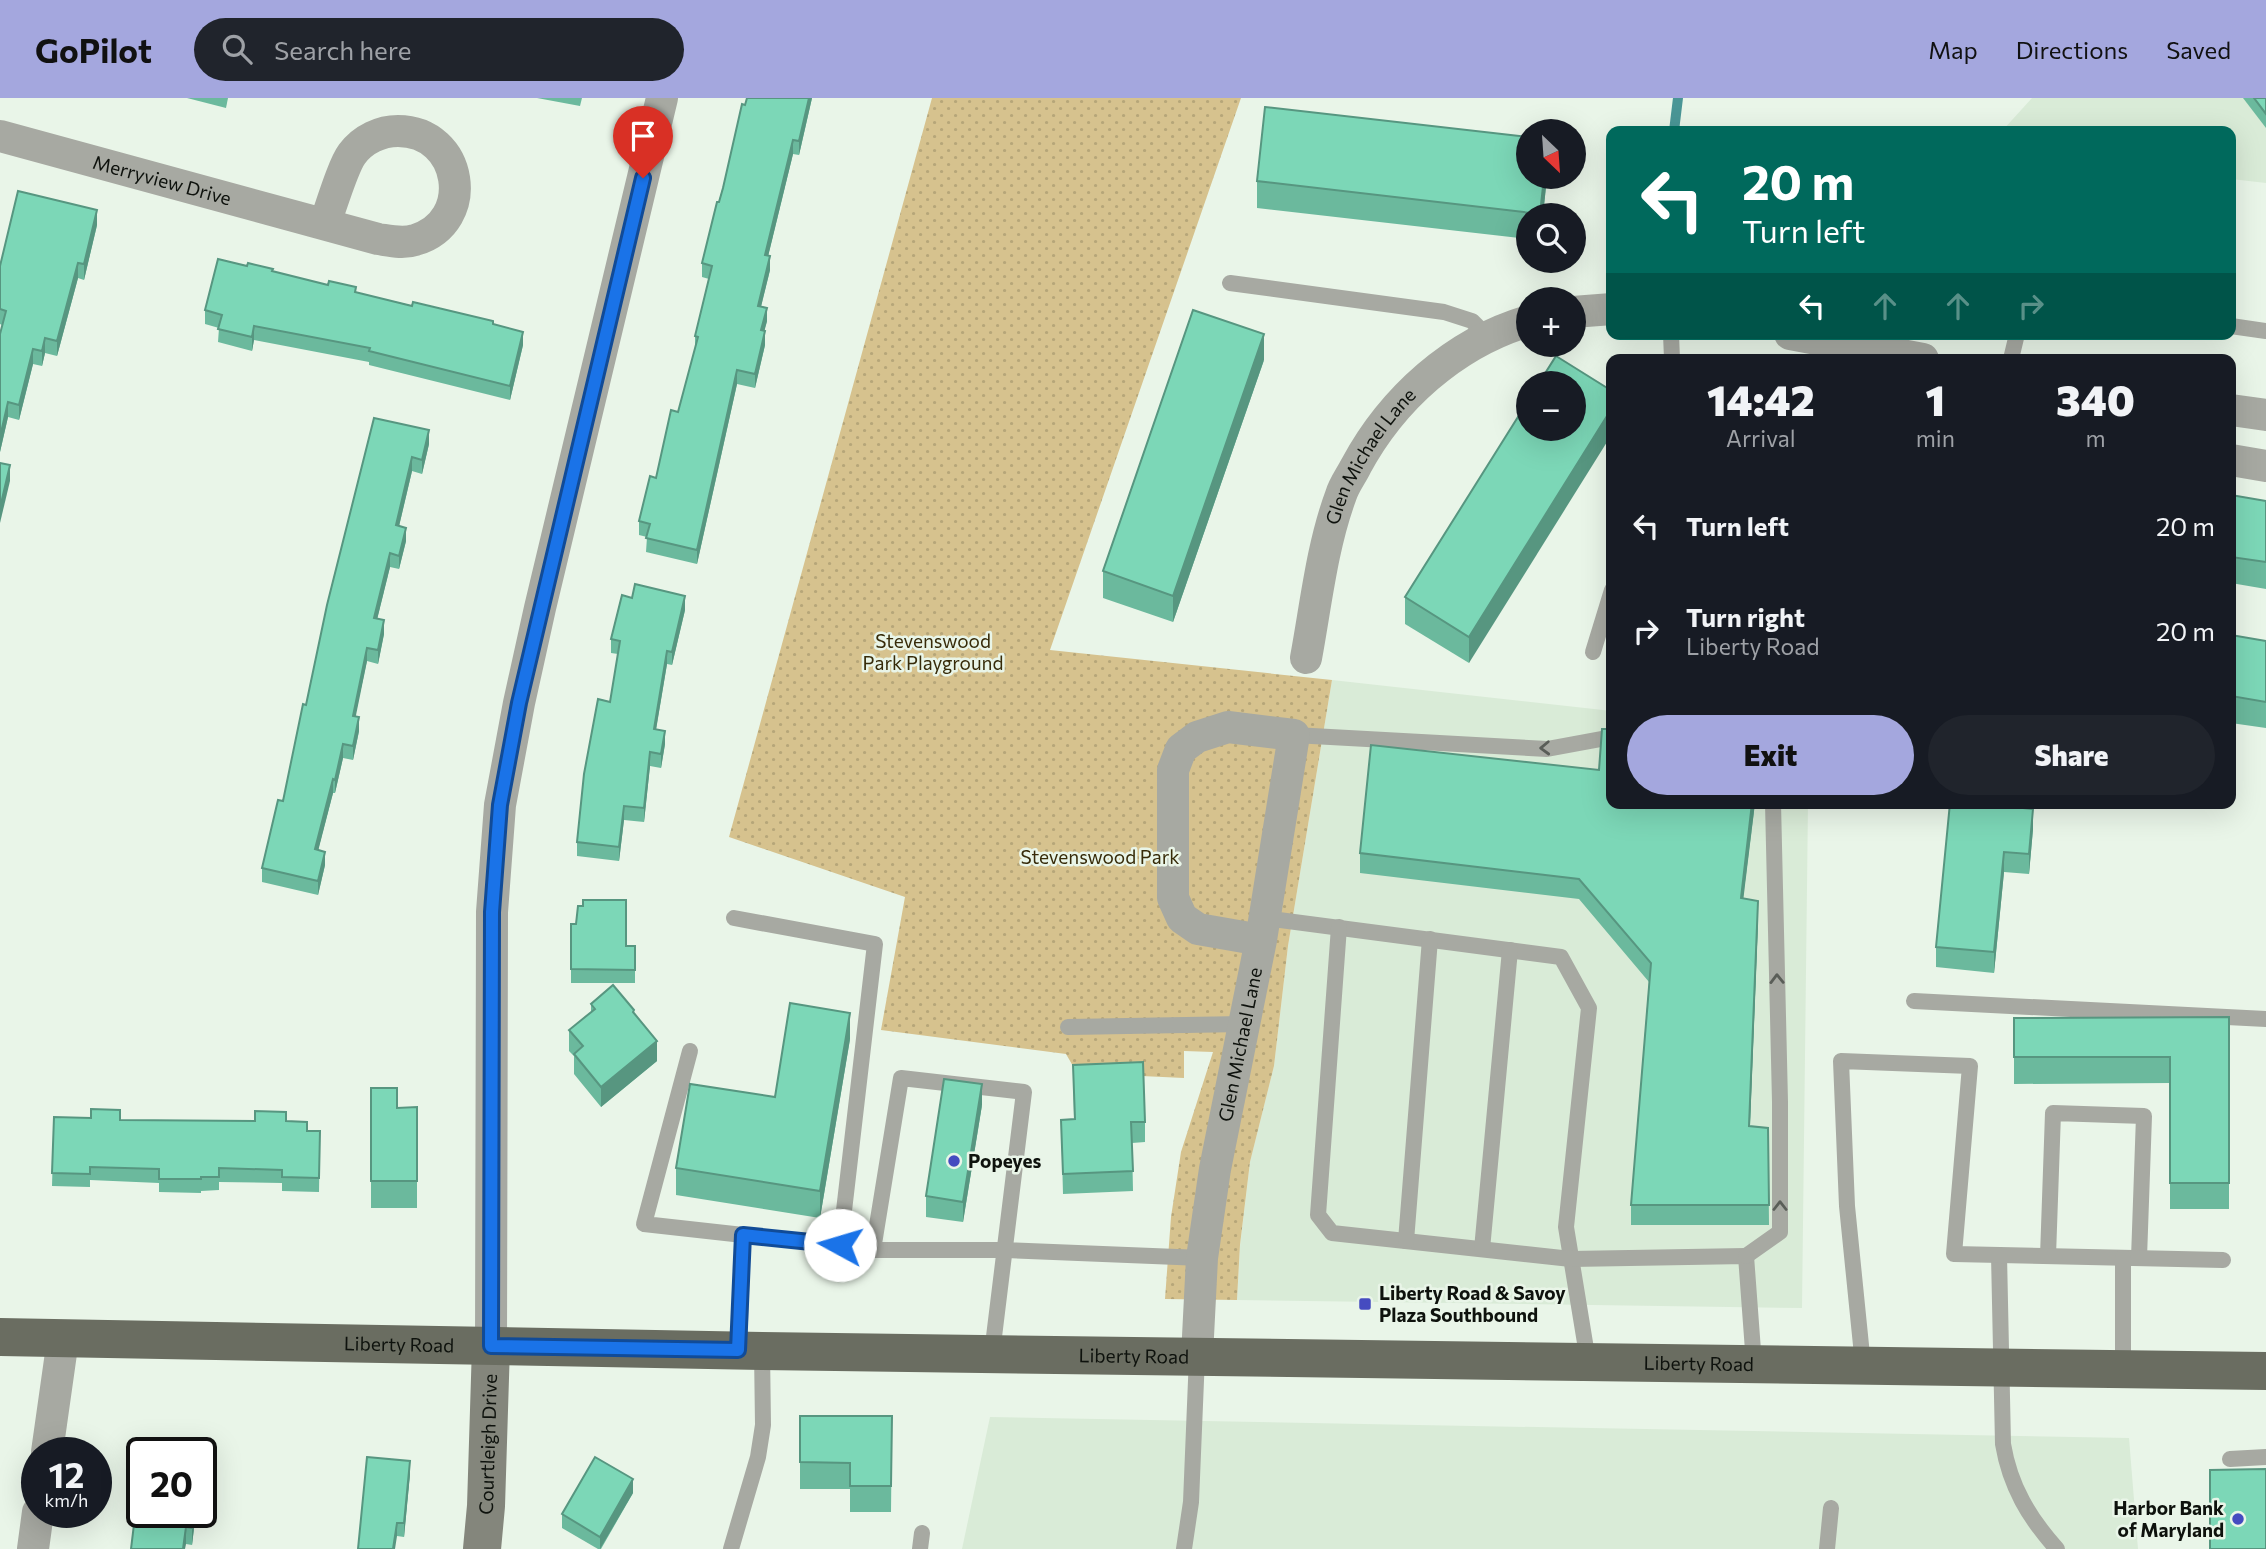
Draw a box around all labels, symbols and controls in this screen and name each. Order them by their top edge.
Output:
search box [194,18,684,81]
text: GoPilot [35,29,152,70]
icon: search [218,30,256,68]
text: Search here [274,34,411,65]
text: Map [1928,35,1978,64]
text: Directions [2016,35,2128,64]
text: Saved [2166,35,2231,64]
pin [613,106,673,178]
icon: arrive [624,117,662,155]
north arrow [1516,119,1586,189]
map controls [1516,119,1586,441]
street label: Merryview Drive [90,150,234,210]
text: 20 m [1742,150,1854,210]
icon: left [1627,154,1718,245]
button: search [1516,203,1586,273]
text: Turn left [1742,210,1866,250]
button: + [1516,287,1586,357]
icon: left [1793,287,1831,325]
icon: ahead [1866,287,1904,325]
icon: ahead [1939,287,1977,325]
icon: right [2012,287,2050,325]
button: − [1516,371,1586,441]
text: 14:42 [1707,373,1815,425]
text: 1 [1925,373,1945,425]
text: 340 [2056,373,2135,425]
street label: Glen Michael Lane [1320,383,1420,527]
text: Arrival [1726,424,1796,452]
text: min [1916,424,1955,452]
text: m [2085,424,2105,452]
icon: left [1627,507,1665,545]
text: Turn left [1686,510,1789,541]
text: 20 m [2156,510,2215,541]
text: Turn right [1686,601,1805,632]
icon: right [1627,612,1665,650]
text: 20 m [2156,615,2215,646]
park label: Stevenswood Park Playground [863,629,1003,674]
text: Liberty Road [1686,632,1819,660]
button: Exit [1627,715,1914,795]
button: Share [1928,715,2215,795]
one-way arrow [1539,740,1549,756]
park label: Stevenswood Park [1020,845,1180,868]
street label: Glen Michael Lane [1213,965,1266,1124]
one-way arrow [1770,973,1785,984]
place label: Popeyes [968,1149,1041,1172]
marker: Popeyes [946,1153,962,1169]
one-way arrow [1772,1200,1788,1211]
position arrow [803,1208,877,1282]
place label: Liberty Road & Savoy Plaza Southbound [1379,1281,1566,1326]
marker: Liberty Road & Savoy Plaza Southbound [1357,1296,1373,1312]
street label: Liberty Road [344,1331,454,1356]
street label: Liberty Road [1079,1343,1189,1368]
street label: Liberty Road [1643,1351,1754,1375]
street label: Courtleigh Drive [473,1373,501,1516]
speed limit sign: 20 [126,1437,217,1528]
text: 12 [49,1452,84,1495]
text: km/h [45,1489,88,1511]
place label: Harbor Bank of Maryland [2113,1496,2224,1541]
marker: Harbor Bank of Maryland [2230,1511,2246,1527]

